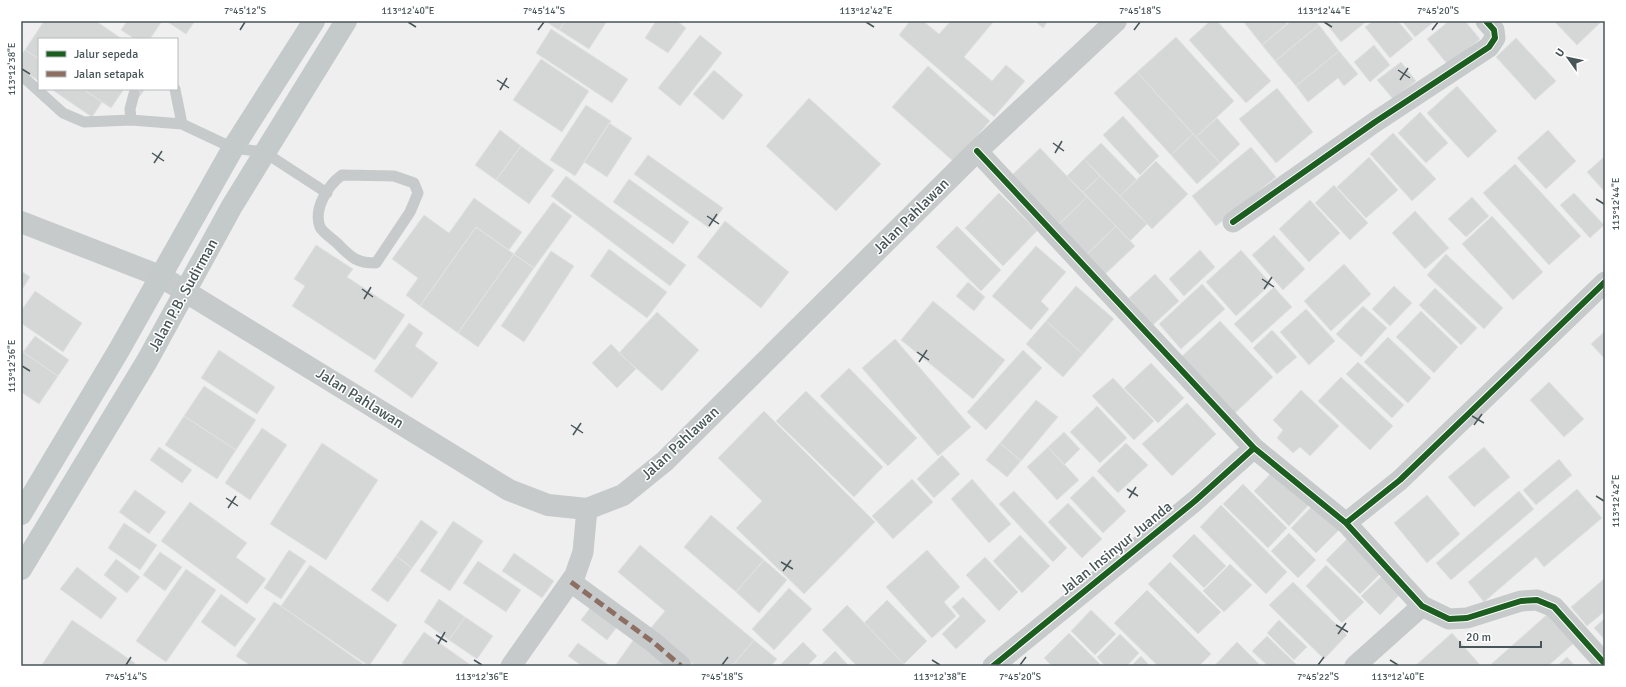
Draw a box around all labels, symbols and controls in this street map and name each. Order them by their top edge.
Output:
text: 7°45'12"S [224,5,267,17]
text: 113°12'40"E [381,5,435,17]
text: 7°45'14"S [523,5,566,17]
text: 113°12'42"E [839,5,893,17]
text: 7°45'18"S [1119,5,1162,17]
text: 113°12'44"E [1297,5,1351,17]
text: 7°45'20"S [1417,5,1460,17]
legend [38,38,178,90]
north arrow [1548,38,1588,78]
text: 113°12'38"E [6,42,18,96]
text: U [1553,46,1568,59]
text: Jalur sepeda [74,47,138,62]
text: Jalan setapak [74,67,144,82]
street label: Jalan Pahlawan [869,174,953,258]
text: 113°12'44"E [1610,177,1622,231]
street label: Jalan P.B. Sudirman [145,236,221,354]
text: 113°12'36"E [6,339,18,393]
street label: Jalan Pahlawan [313,364,407,432]
street label: Jalan Pahlawan [637,402,723,484]
text: 113°12'42"E [1610,474,1622,528]
street label: Jalan Insinyur Juanda [1056,497,1176,599]
scale bar [1460,623,1541,649]
text: 20 m [1466,630,1491,645]
text: 7°45'14"S [105,671,148,683]
text: 113°12'36"E [455,671,509,683]
text: 7°45'18"S [701,671,744,683]
text: 113°12'38"E [913,671,967,683]
text: 7°45'20"S [999,671,1042,683]
text: 7°45'22"S [1297,671,1340,683]
text: 113°12'40"E [1371,671,1425,683]

